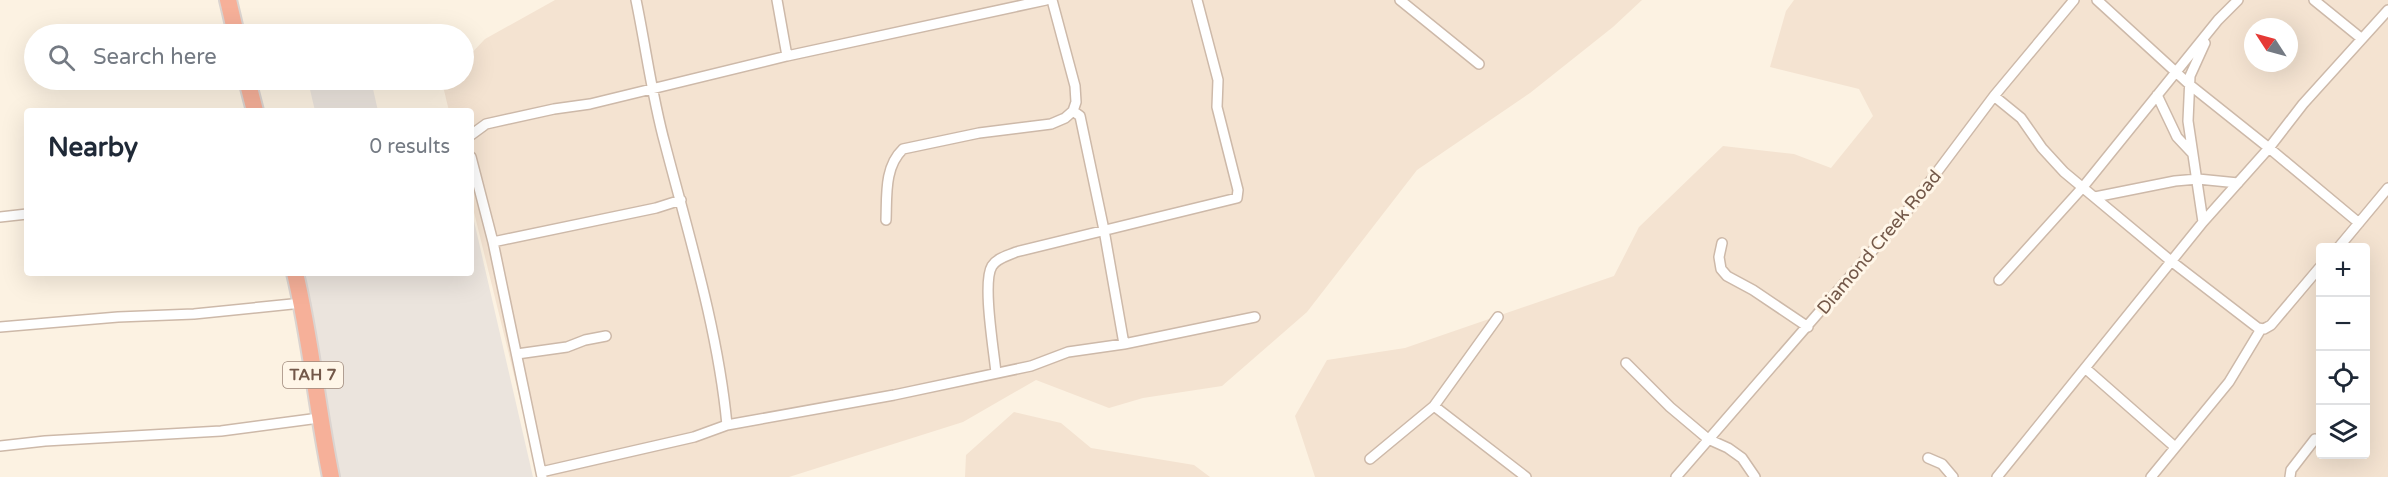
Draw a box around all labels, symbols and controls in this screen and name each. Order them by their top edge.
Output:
north arrow [2244,18,2298,72]
search box [24,24,474,90]
icon: search [45,41,78,74]
text: Search here [93,44,217,70]
text: Nearby [48,132,138,163]
text: 0 results [370,135,450,159]
street label: Diamond Creek Road [1812,165,1946,319]
map controls [2316,243,2370,459]
button: + [2316,243,2370,297]
button: − [2316,297,2370,351]
button: locate [2316,351,2370,405]
road number: TAH 7 [283,362,343,388]
button: layers [2316,405,2370,459]

